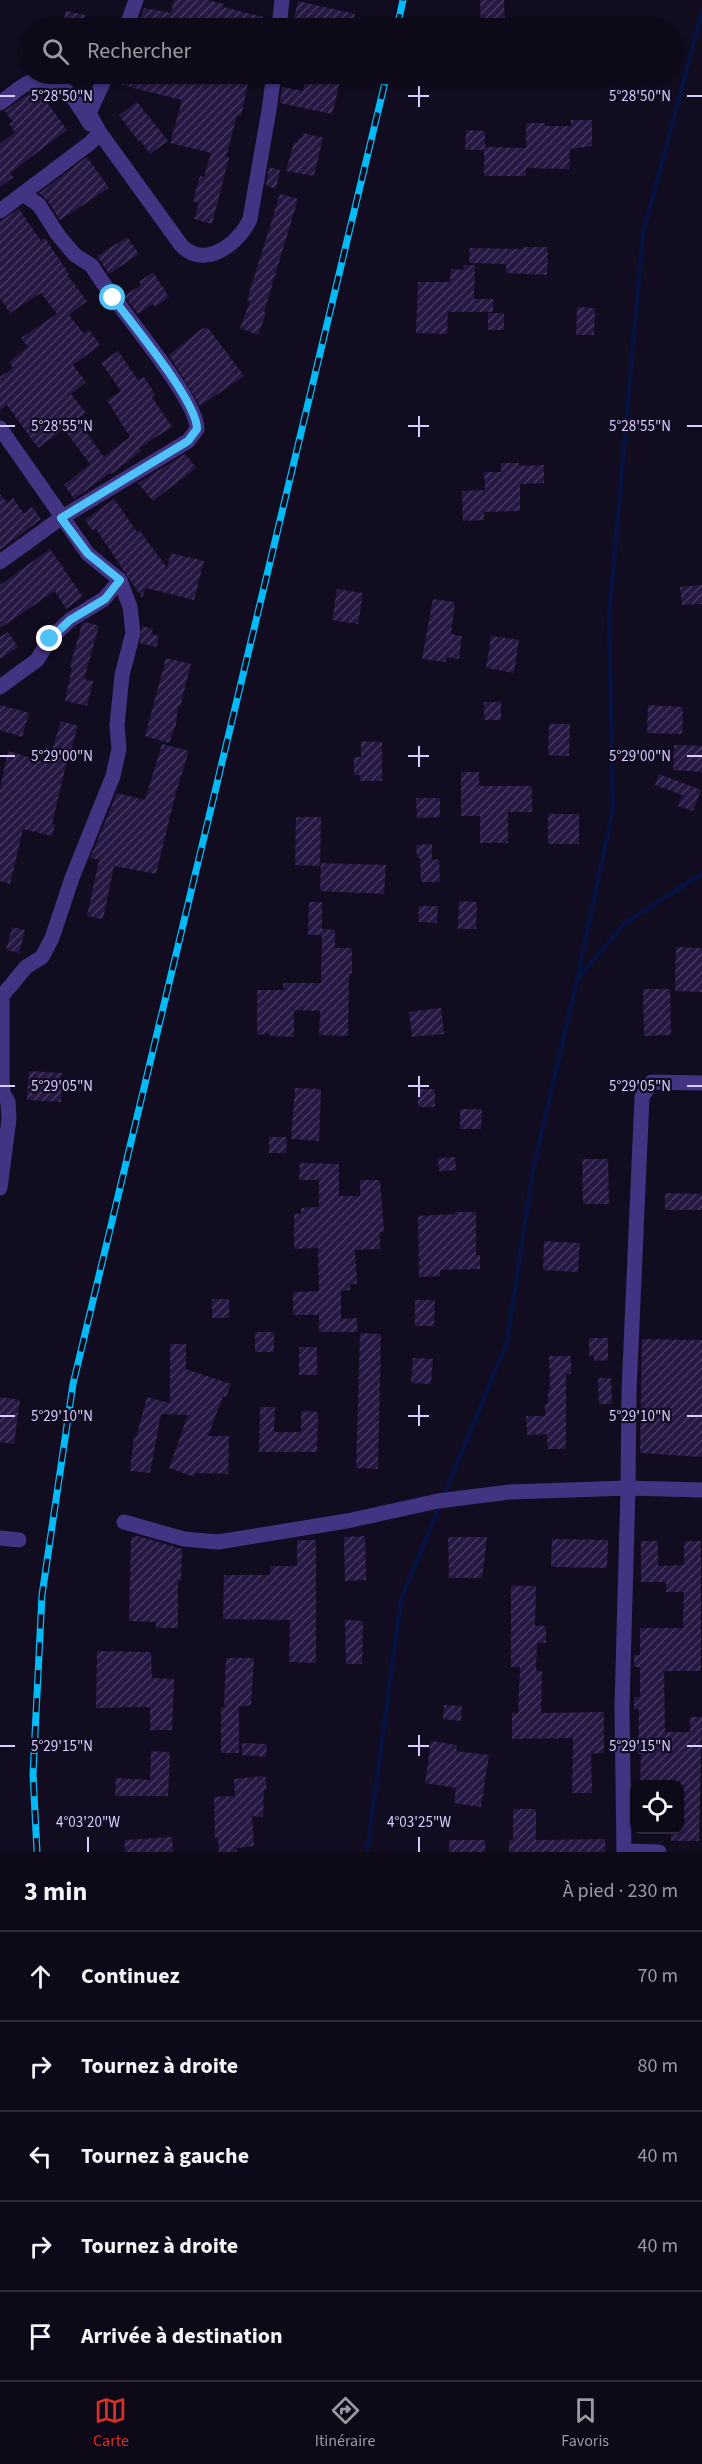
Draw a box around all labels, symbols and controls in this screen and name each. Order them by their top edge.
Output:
search box [18,18,684,84]
icon: search [39,35,72,68]
text: Rechercher [87,35,191,67]
text: 5°28'50"N [31,86,93,107]
text: 5°28'50"N [609,86,671,107]
route start [99,284,125,310]
text: 5°28'55"N [31,416,93,437]
text: 5°28'55"N [609,416,671,437]
route end [36,625,62,651]
text: 5°29'00"N [31,746,93,767]
text: 5°29'00"N [609,746,671,767]
text: 5°29'05"N [31,1076,93,1097]
text: 5°29'05"N [609,1076,671,1097]
text: 5°29'10"N [31,1406,93,1427]
text: 5°29'10"N [609,1406,671,1427]
text: 5°29'15"N [31,1736,93,1757]
text: 5°29'15"N [609,1736,671,1757]
map controls [630,1780,684,1834]
button: locate [630,1780,684,1834]
text: 4°03'20"W [56,1812,120,1833]
text: 4°03'25"W [387,1812,451,1833]
text: 3 min [24,1873,87,1910]
text: À pied · 230 m [563,1877,678,1905]
icon: ahead [24,1960,57,1993]
text: Continuez [81,1960,180,1992]
text: 70 m [638,1962,678,1990]
icon: right [24,2050,57,2083]
text: Tournez à droite [81,2050,238,2082]
text: 80 m [638,2052,678,2080]
icon: left [24,2140,57,2173]
text: Tournez à gauche [81,2140,249,2172]
text: 40 m [638,2142,678,2170]
icon: right [24,2230,57,2263]
text: Tournez à droite [81,2230,238,2262]
text: 40 m [638,2232,678,2260]
icon: arrive [24,2320,57,2353]
text: Arrivée à destination [81,2320,283,2352]
tab: Carte [93,2394,129,2452]
tab: Itinéraire [315,2394,375,2452]
tab: Favoris [561,2394,609,2452]

